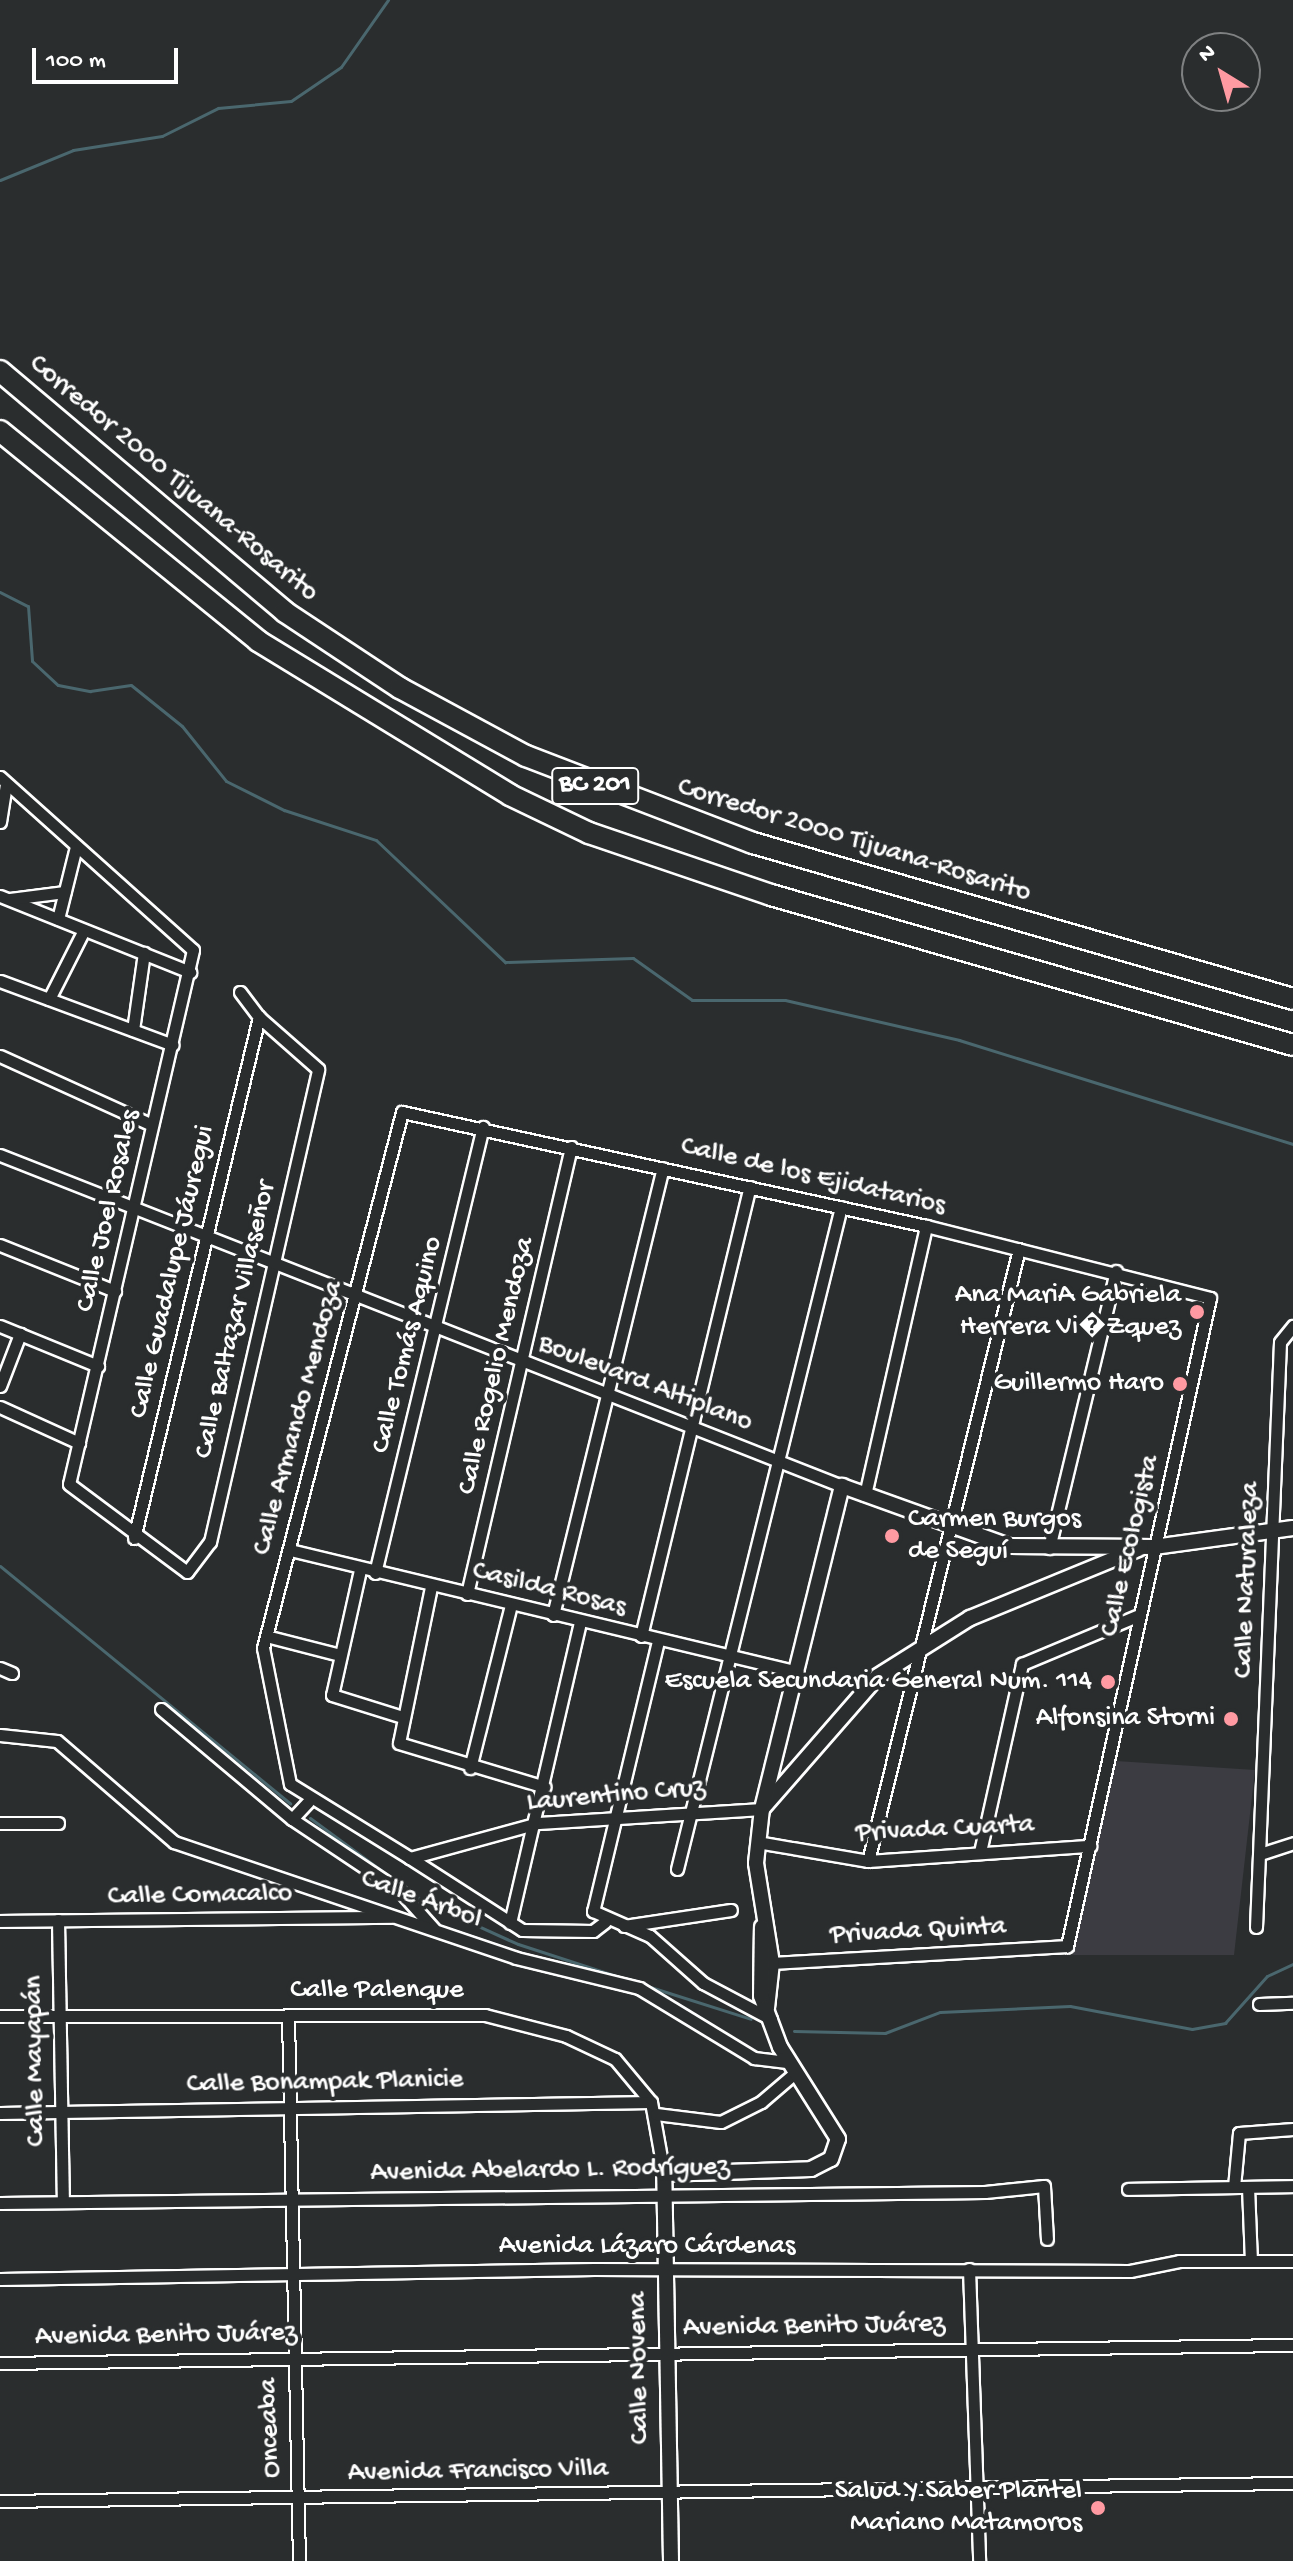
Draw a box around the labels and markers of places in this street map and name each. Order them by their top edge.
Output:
place label: Ana MariA Gabriela Herrera Vi�Zquez [955,1279,1181,1345]
marker: Ana MariA Gabriela Herrera Vi�Zquez [1188,1303,1206,1321]
place label: Guillermo Haro [993,1367,1164,1401]
marker: Guillermo Haro [1171,1375,1189,1393]
place label: Carmen Burgos de Seguí [908,1503,1081,1569]
marker: Carmen Burgos de Seguí [883,1527,901,1545]
place label: Escuela Secundaria General Num. 114 [665,1665,1092,1699]
marker: Escuela Secundaria General Num. 114 [1099,1673,1117,1691]
place label: Alfonsina Storni [1036,1702,1215,1736]
marker: Alfonsina Storni [1222,1710,1240,1728]
place label: Salud Y Saber Plantel Mariano Matamoros [835,2475,1082,2541]
marker: Salud Y Saber Plantel Mariano Matamoros [1089,2499,1107,2517]

